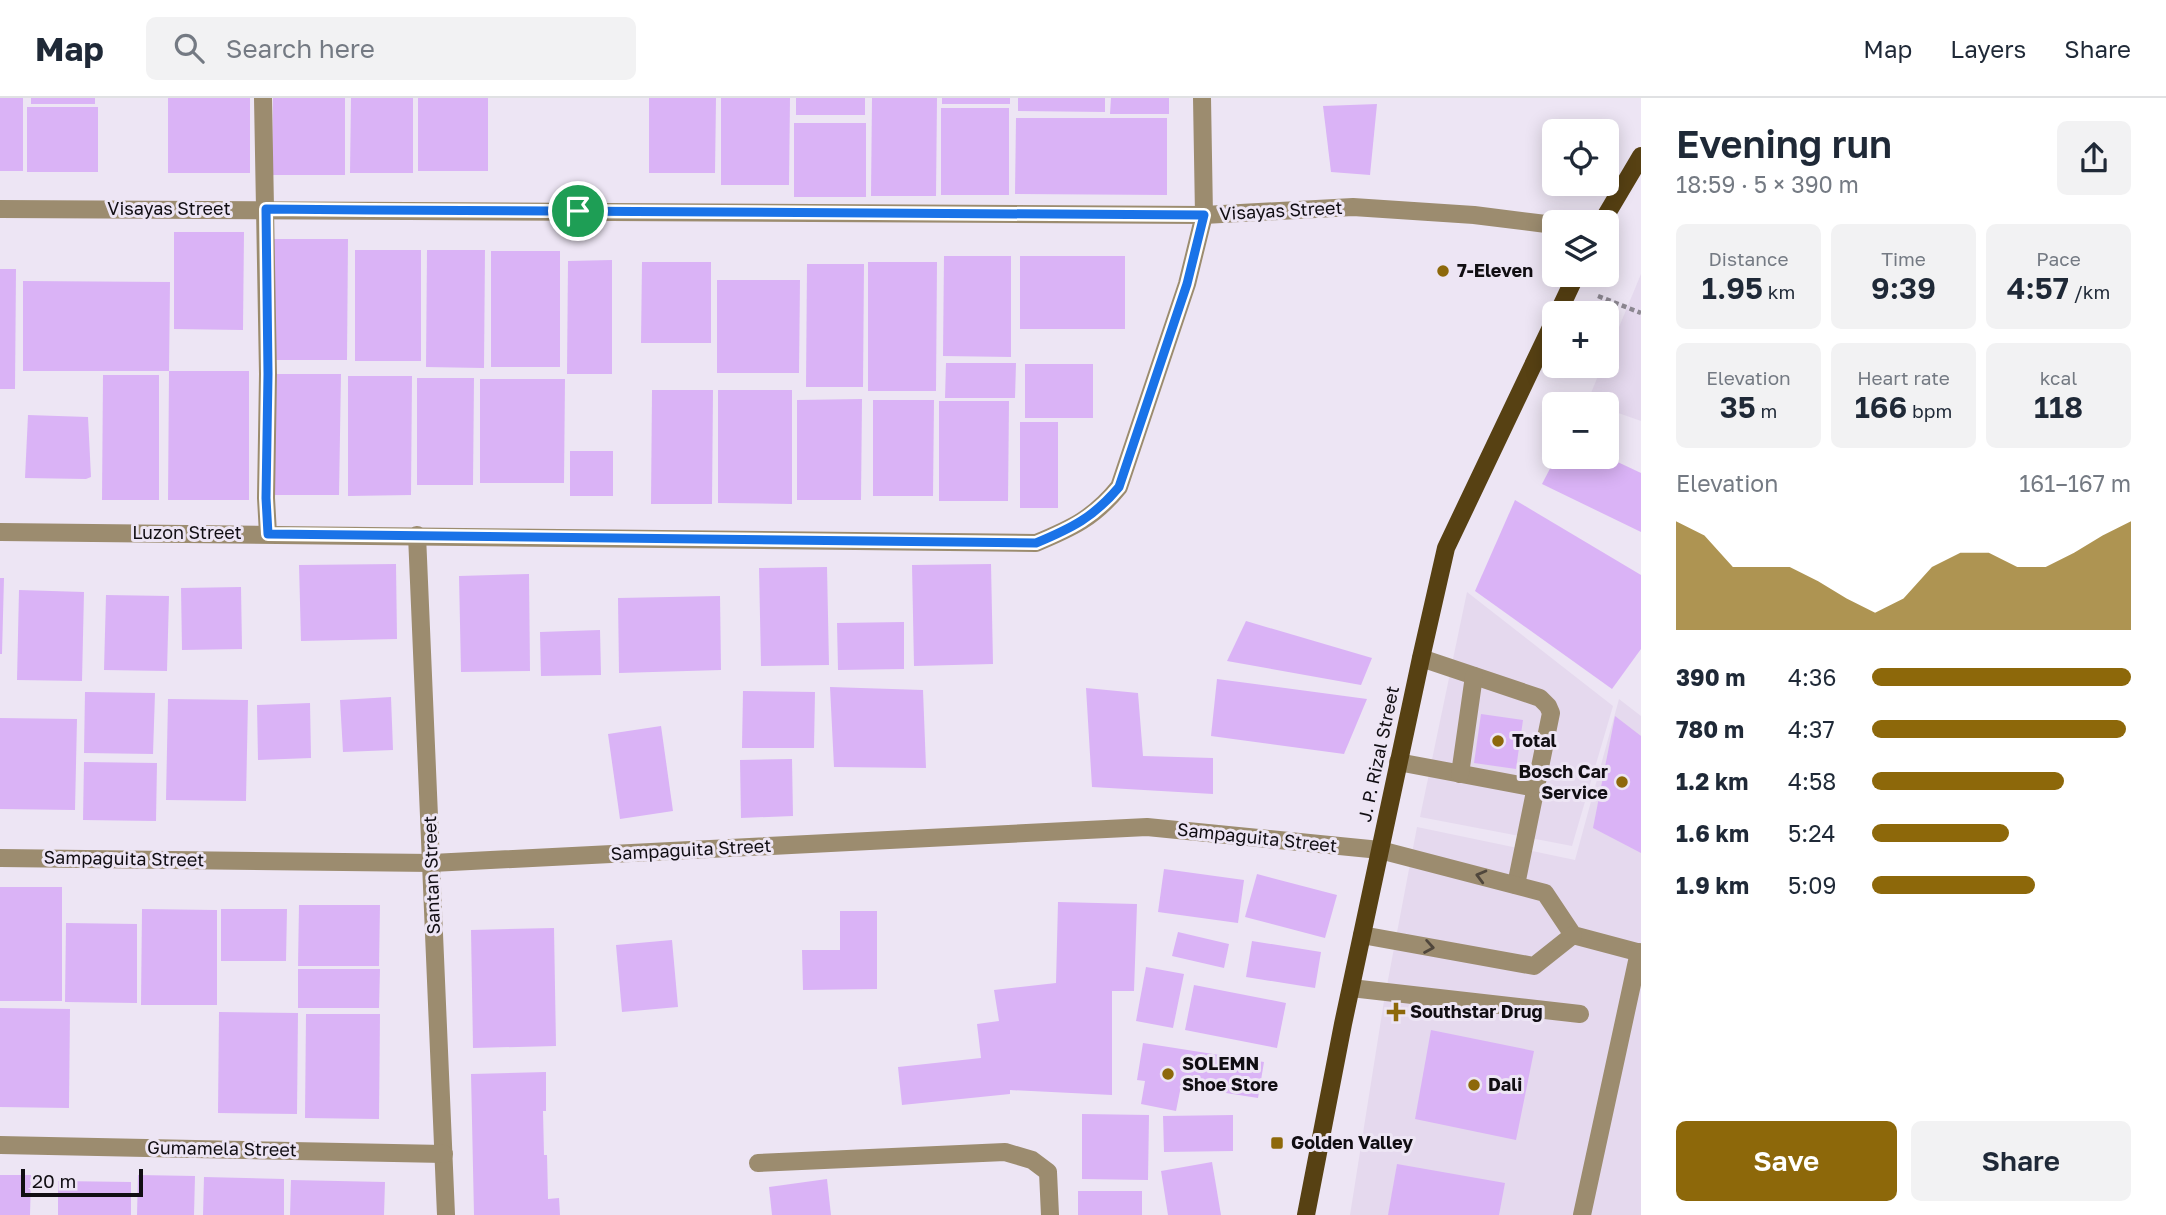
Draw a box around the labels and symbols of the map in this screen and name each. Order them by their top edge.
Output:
pin [548,181,608,241]
street label: Visayas Street [1219,196,1343,224]
street label: Visayas Street [107,197,231,219]
place label: 7-Eleven [1457,259,1533,281]
marker: 7-Eleven [1435,263,1451,279]
street label: Luzon Street [132,521,242,543]
street label: J. P. Rizal Street [1353,684,1403,824]
place label: Total [1512,729,1557,751]
marker: Total [1490,733,1506,749]
place label: Bosch Car Service [1518,760,1608,803]
marker: Bosch Car Service [1614,774,1630,790]
street label: Santan Street [418,815,444,935]
street label: Sampaguita Street [1176,818,1338,856]
street label: Sampaguita Street [610,834,772,864]
street label: Sampaguita Street [43,846,205,870]
one-way arrow [1475,870,1487,884]
one-way arrow [1423,939,1435,954]
place label: Southstar Drug [1410,1000,1542,1022]
marker: Southstar Drug [1388,1004,1404,1020]
place label: SOLEMN Shoe Store [1182,1052,1278,1095]
marker: SOLEMN Shoe Store [1160,1066,1176,1082]
place label: Dali [1488,1073,1522,1095]
marker: Dali [1466,1077,1482,1093]
place label: Golden Valley [1291,1131,1413,1153]
marker: Golden Valley [1269,1135,1285,1151]
street label: Gumamela Street [147,1136,297,1160]
scale bar [21,1166,144,1198]

